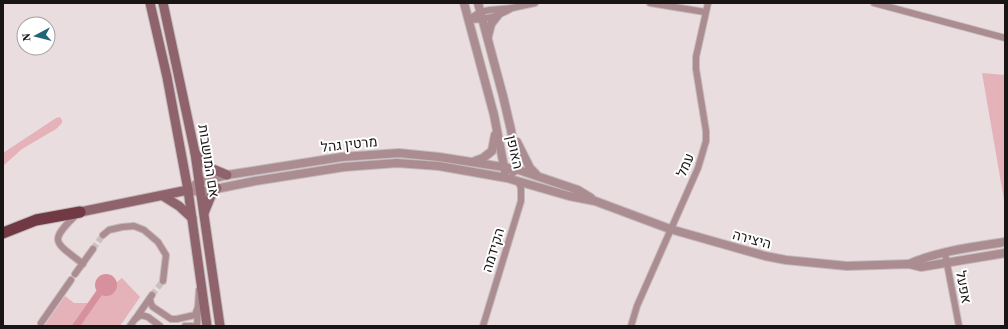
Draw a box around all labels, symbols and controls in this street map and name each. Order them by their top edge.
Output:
north arrow [16,16,56,56]
text: N [19,32,35,42]
street label: אם המושבות [193,123,225,199]
street label: מרטין גהל [320,131,378,157]
street label: האופן [501,133,529,171]
street label: עמל [671,150,699,180]
street label: היצירה [730,224,774,254]
street label: הקידמה [477,225,509,275]
street label: אפעל [951,269,977,305]

